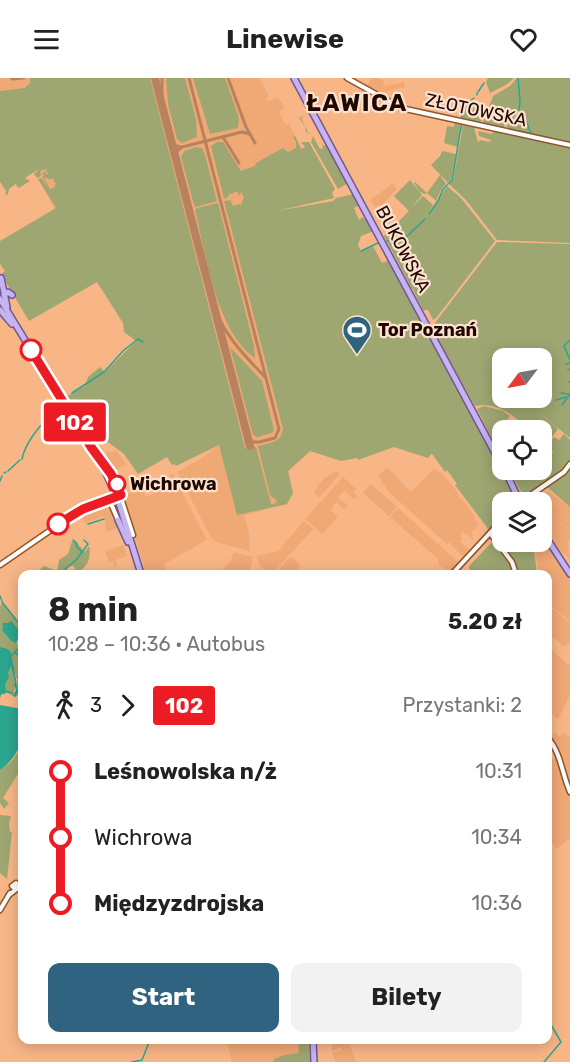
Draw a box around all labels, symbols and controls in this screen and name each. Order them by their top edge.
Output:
icon: menu [30,23,63,56]
text: Linewise [226,23,344,55]
icon: heart [507,23,540,56]
street label: ZŁOTOWSKA [423,88,529,132]
district label: ŁAWICA [306,89,408,117]
street label: BUKOWSKA [371,202,435,296]
sports icon: Tor Poznań [341,314,373,356]
place label: Tor Poznań [378,319,477,341]
unlabelled marker [20,339,42,361]
north arrow [492,348,552,408]
map controls [492,348,552,552]
line badge: 102 [40,402,110,442]
text: 102 [56,410,94,435]
button: locate [492,420,552,480]
place label: Wichrowa [130,473,217,495]
marker: Wichrowa [108,475,126,493]
button: layers [492,492,552,552]
unlabelled marker [47,513,69,535]
text: 8 min [48,590,138,629]
text: 5.20 zł [448,608,522,635]
text: 10:28 – 10:36 · Autobus [48,632,265,656]
icon: walk [48,689,81,722]
icon: forward [111,689,144,722]
text: 3 [90,693,102,717]
text: 102 [165,693,203,718]
text: Przystanki: 2 [403,693,522,717]
text: Leśnowolska n/ż [94,758,277,785]
text: 10:31 [475,759,522,783]
text: Wichrowa [94,824,192,851]
text: 10:34 [471,825,522,849]
text: Międzyzdrojska [94,890,264,917]
text: 10:36 [472,891,522,915]
button: Start [48,963,279,1032]
button: Bilety [291,963,522,1032]

